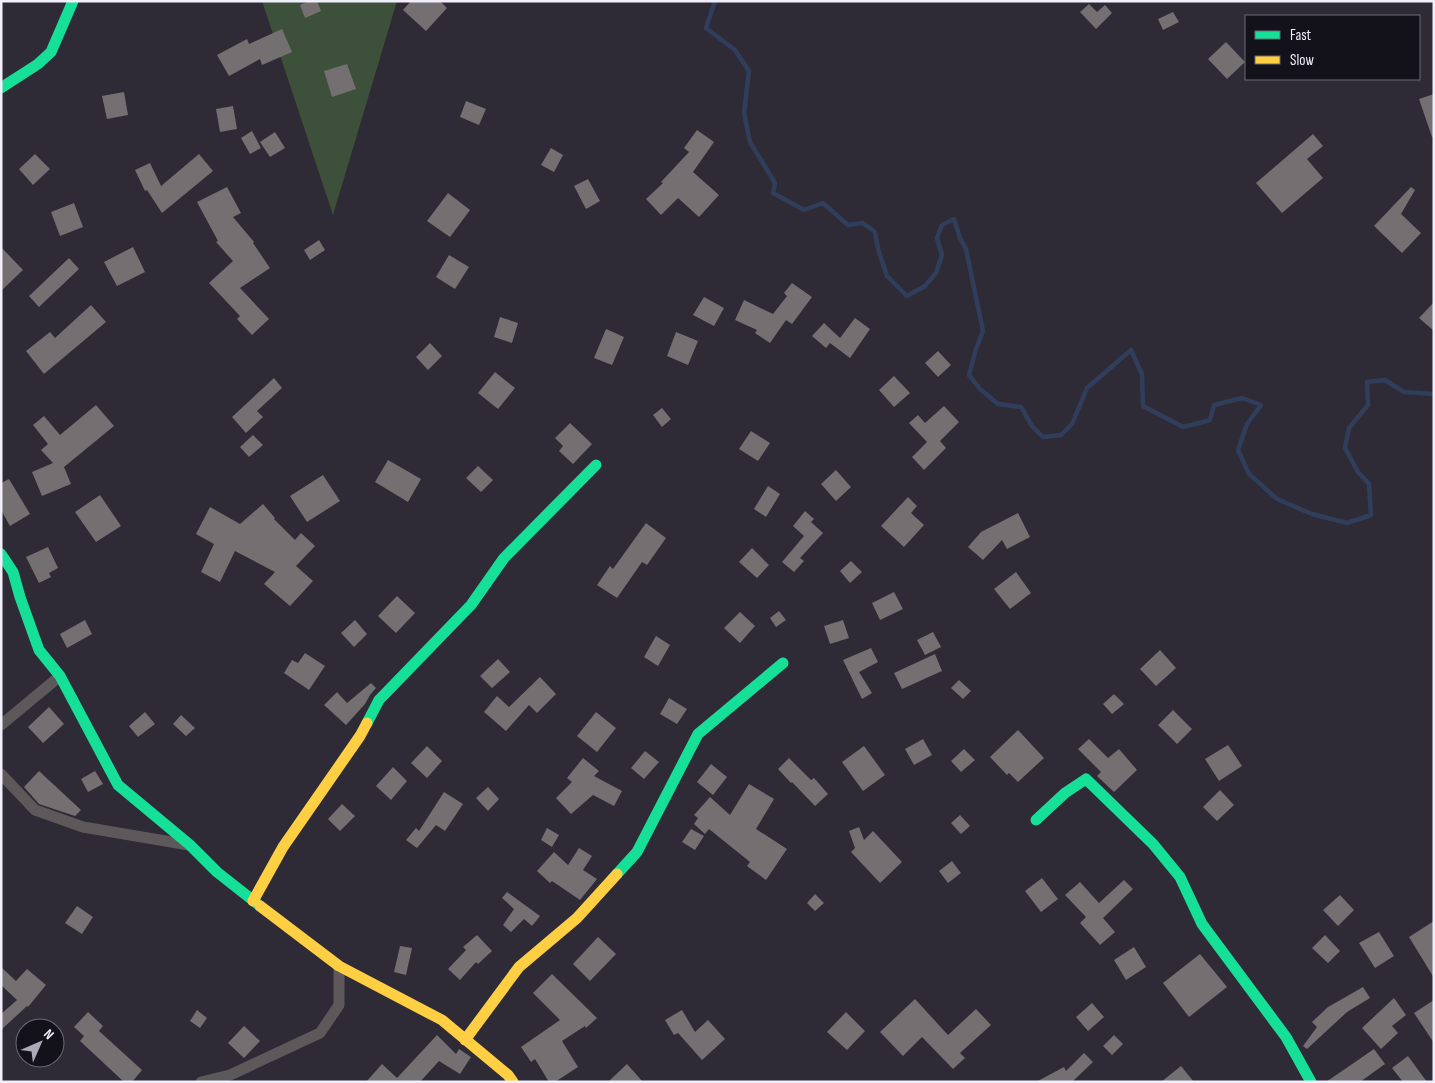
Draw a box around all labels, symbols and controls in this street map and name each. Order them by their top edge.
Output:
legend [1245,15,1420,80]
text: Fast [1290,26,1312,45]
text: Slow [1290,51,1314,70]
north arrow [15,1018,65,1068]
text: N [40,1026,57,1043]

